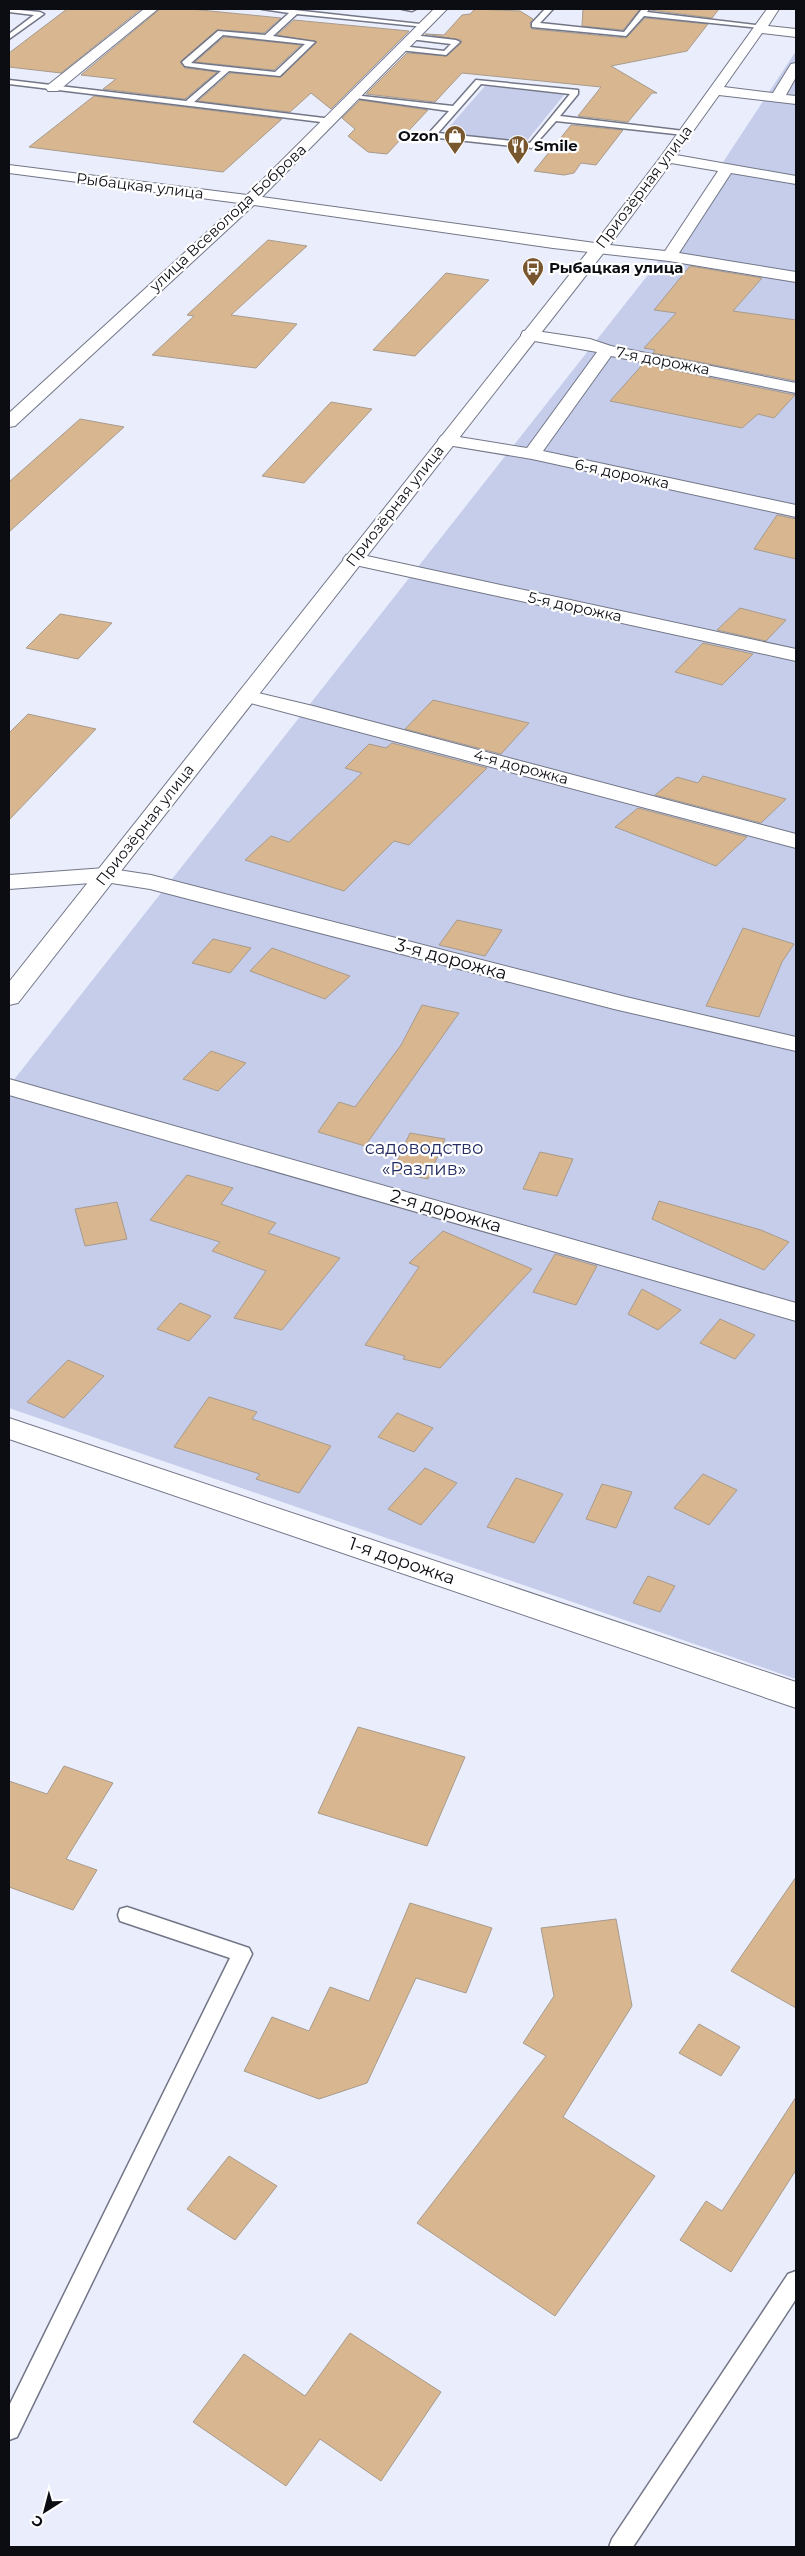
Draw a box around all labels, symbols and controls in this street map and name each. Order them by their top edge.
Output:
street label: Приозёрная улица [591,122,696,252]
shop icon: Ozon [443,124,467,155]
place label: Ozon [398,126,439,145]
restaurant icon: Smile [506,134,530,165]
place label: Smile [534,136,578,155]
street label: улица Всеволода Боброва [145,140,310,296]
street label: Рыбацкая улица [75,168,205,203]
bus stop icon: Рыбацкая улица [521,256,545,287]
place label: Рыбацкая улица [549,258,683,277]
street label: 7-я дорожка [615,342,712,379]
street label: Приозёрная улица [341,441,448,570]
street label: 6-я дорожка [573,454,671,493]
street label: 5-я дорожка [526,587,624,626]
street label: 4-я дорожка [472,745,570,788]
street label: Приозёрная улица [91,760,198,889]
street label: 3-я дорожка [393,934,509,984]
park label: садоводство «Разлив» [365,1137,483,1180]
street label: 2-я дорожка [388,1185,504,1237]
street label: 1-я дорожка [346,1533,458,1589]
north arrow [20,2486,70,2536]
text: С [28,2511,47,2532]

